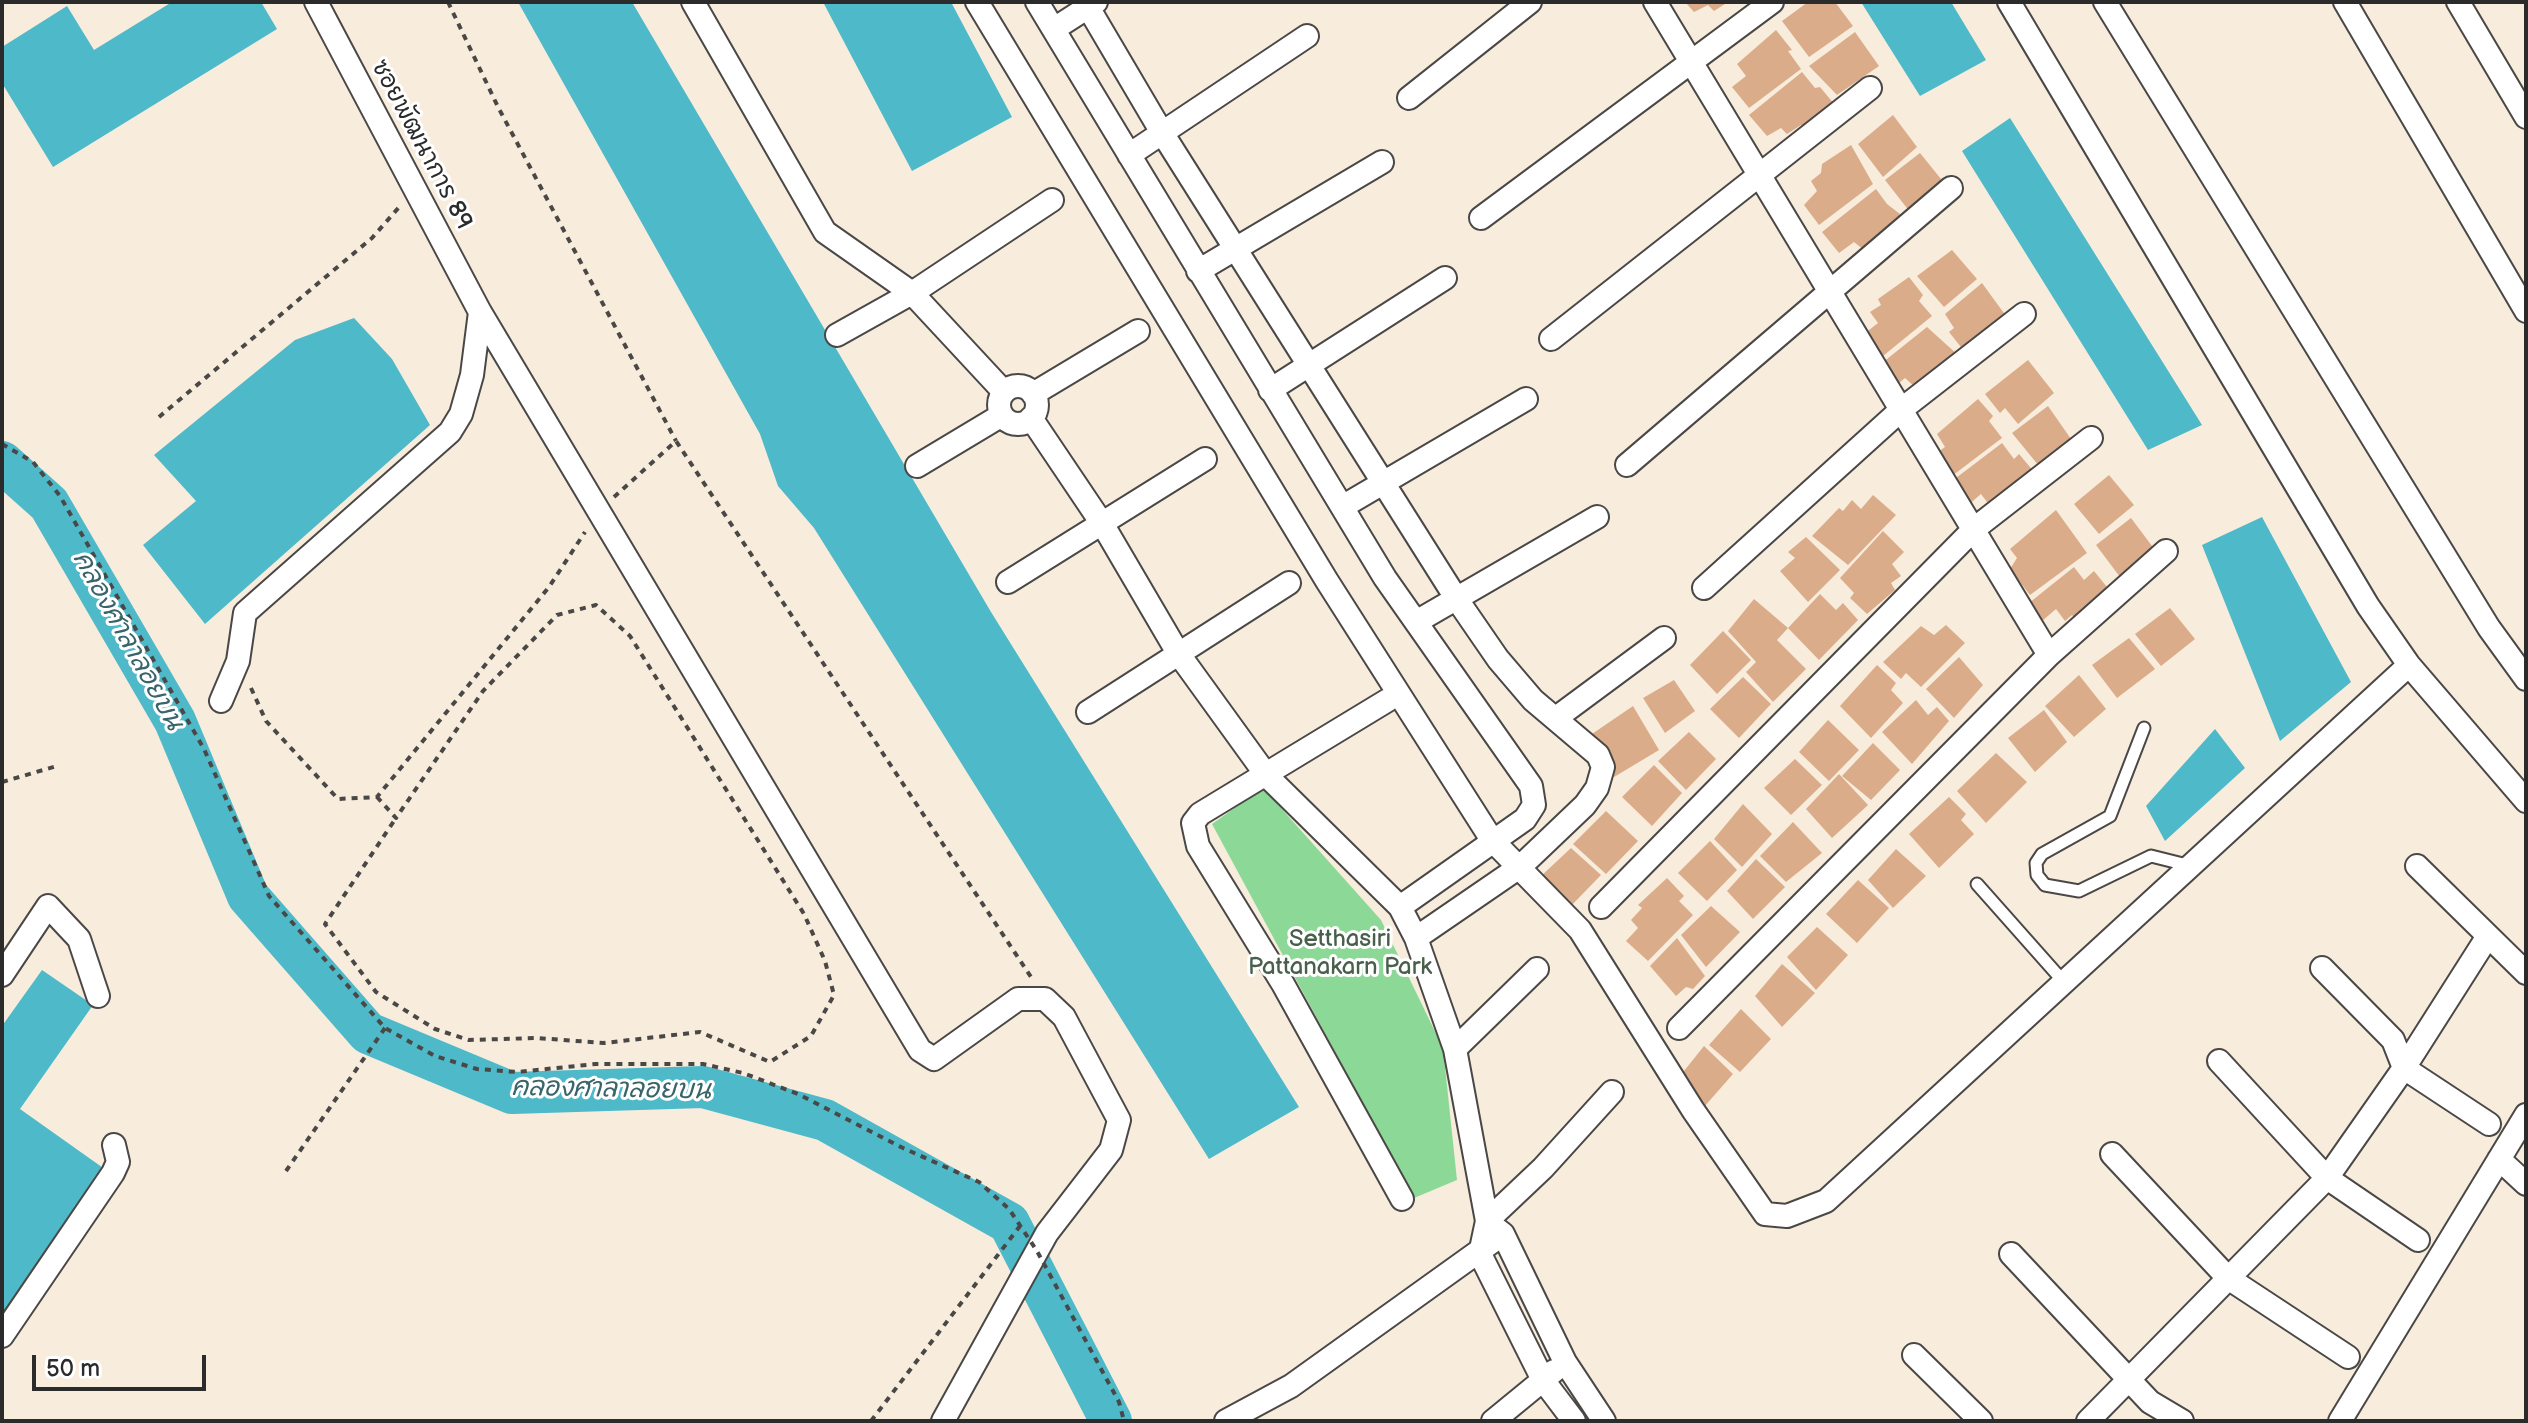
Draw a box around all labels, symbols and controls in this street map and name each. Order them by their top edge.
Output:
street label: ซอยพัฒนาการ 89 [364,55,478,235]
water label: คลองศาลาลอยบน [65,546,189,736]
park label: Setthasiri Pattanakarn Park [1248,926,1432,982]
water label: คลองศาลาลอยบน [511,1073,711,1107]
scale bar [36,1339,210,1389]
text: 50 m [46,1354,100,1383]

